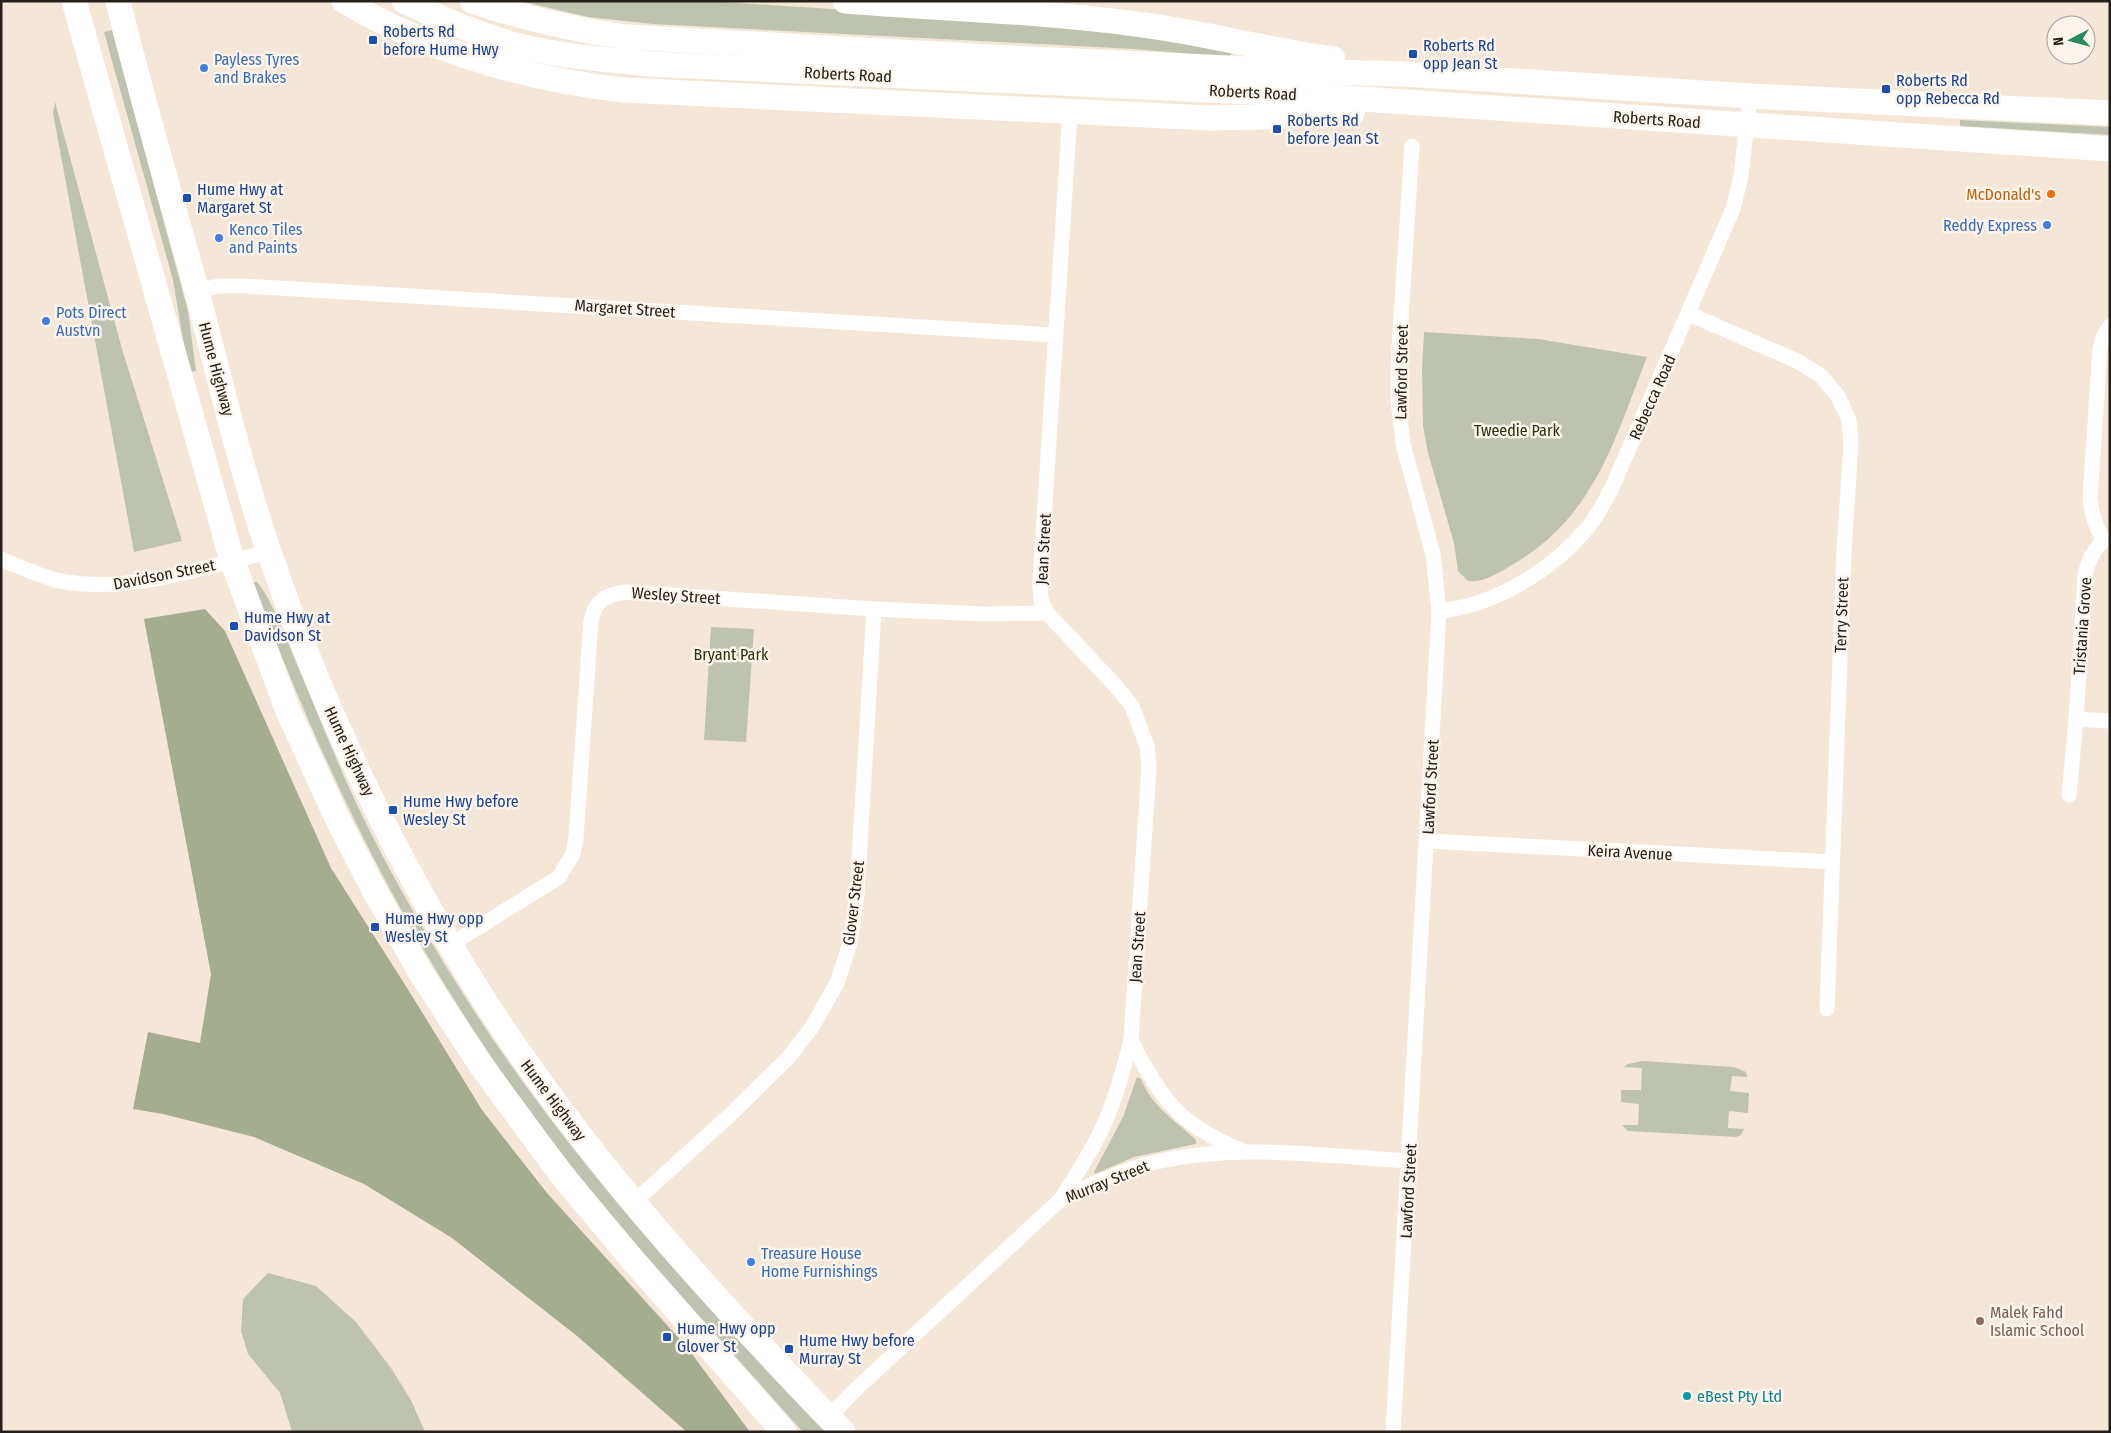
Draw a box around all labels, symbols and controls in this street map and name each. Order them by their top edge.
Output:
north arrow [2046,15,2096,65]
place label: Roberts Rd before Hume Hwy [383,22,500,59]
marker: Roberts Rd before Hume Hwy [367,34,379,46]
place label: Roberts Rd opp Jean St [1423,36,1498,73]
text: N [2050,36,2067,46]
marker: Roberts Rd opp Jean St [1407,48,1419,60]
place label: Payless Tyres and Brakes [214,50,300,87]
marker: Payless Tyres and Brakes [198,62,210,74]
street label: Roberts Road [804,63,892,86]
place label: Roberts Rd opp Rebecca Rd [1896,71,2000,108]
street label: Roberts Road [1209,81,1297,104]
marker: Roberts Rd opp Rebecca Rd [1880,83,1892,95]
street label: Roberts Road [1612,107,1701,132]
place label: Roberts Rd before Jean St [1287,111,1379,148]
marker: Roberts Rd before Jean St [1271,123,1283,135]
place label: Hume Hwy at Margaret St [197,180,284,217]
place label: McDonald's [1966,185,2041,204]
marker: McDonald's [2045,188,2057,200]
marker: Hume Hwy at Margaret St [181,192,193,204]
place label: Reddy Express [1943,216,2037,235]
marker: Reddy Express [2041,219,2053,231]
place label: Kenco Tiles and Paints [229,220,303,257]
marker: Kenco Tiles and Paints [213,232,225,244]
street label: Margaret Street [574,295,677,322]
place label: Pots Direct Austvn [56,303,127,340]
marker: Pots Direct Austvn [40,315,52,327]
street label: Hume Highway [195,320,238,419]
street label: Lawford Street [1391,323,1412,420]
street label: Rebecca Road [1625,352,1680,443]
park label: Tweedie Park [1474,421,1560,440]
street label: Jean Street [1032,512,1055,585]
street label: Davidson Street [112,555,217,594]
street label: Terry Street [1831,576,1852,653]
street label: Tristania Grove [2070,576,2095,676]
street label: Wesley Street [631,583,722,608]
place label: Hume Hwy at Davidson St [244,608,331,645]
marker: Hume Hwy at Davidson St [228,620,240,632]
park label: Bryant Park [694,645,769,664]
street label: Hume Highway [320,703,379,800]
street label: Lawford Street [1419,738,1443,835]
place label: Hume Hwy before Wesley St [403,792,519,829]
marker: Hume Hwy before Wesley St [387,804,399,816]
street label: Keira Avenue [1587,841,1673,864]
street label: Glover Street [839,859,868,947]
place label: Hume Hwy opp Wesley St [385,909,484,946]
street label: Jean Street [1126,910,1150,983]
marker: Hume Hwy opp Wesley St [369,921,381,933]
street label: Hume Highway [517,1056,591,1145]
street label: Lawford Street [1397,1142,1421,1239]
street label: Murray Street [1063,1156,1152,1207]
place label: Treasure House Home Furnishings [761,1244,878,1281]
marker: Treasure House Home Furnishings [745,1256,757,1268]
place label: Malek Fahd Islamic School [1990,1303,2084,1340]
marker: Malek Fahd Islamic School [1974,1315,1986,1327]
place label: Hume Hwy opp Glover St [677,1319,776,1356]
marker: Hume Hwy opp Glover St [661,1331,673,1343]
place label: Hume Hwy before Murray St [799,1331,915,1368]
marker: Hume Hwy before Murray St [783,1343,795,1355]
place label: eBest Pty Ltd [1697,1387,1782,1406]
marker: eBest Pty Ltd [1681,1390,1693,1402]

